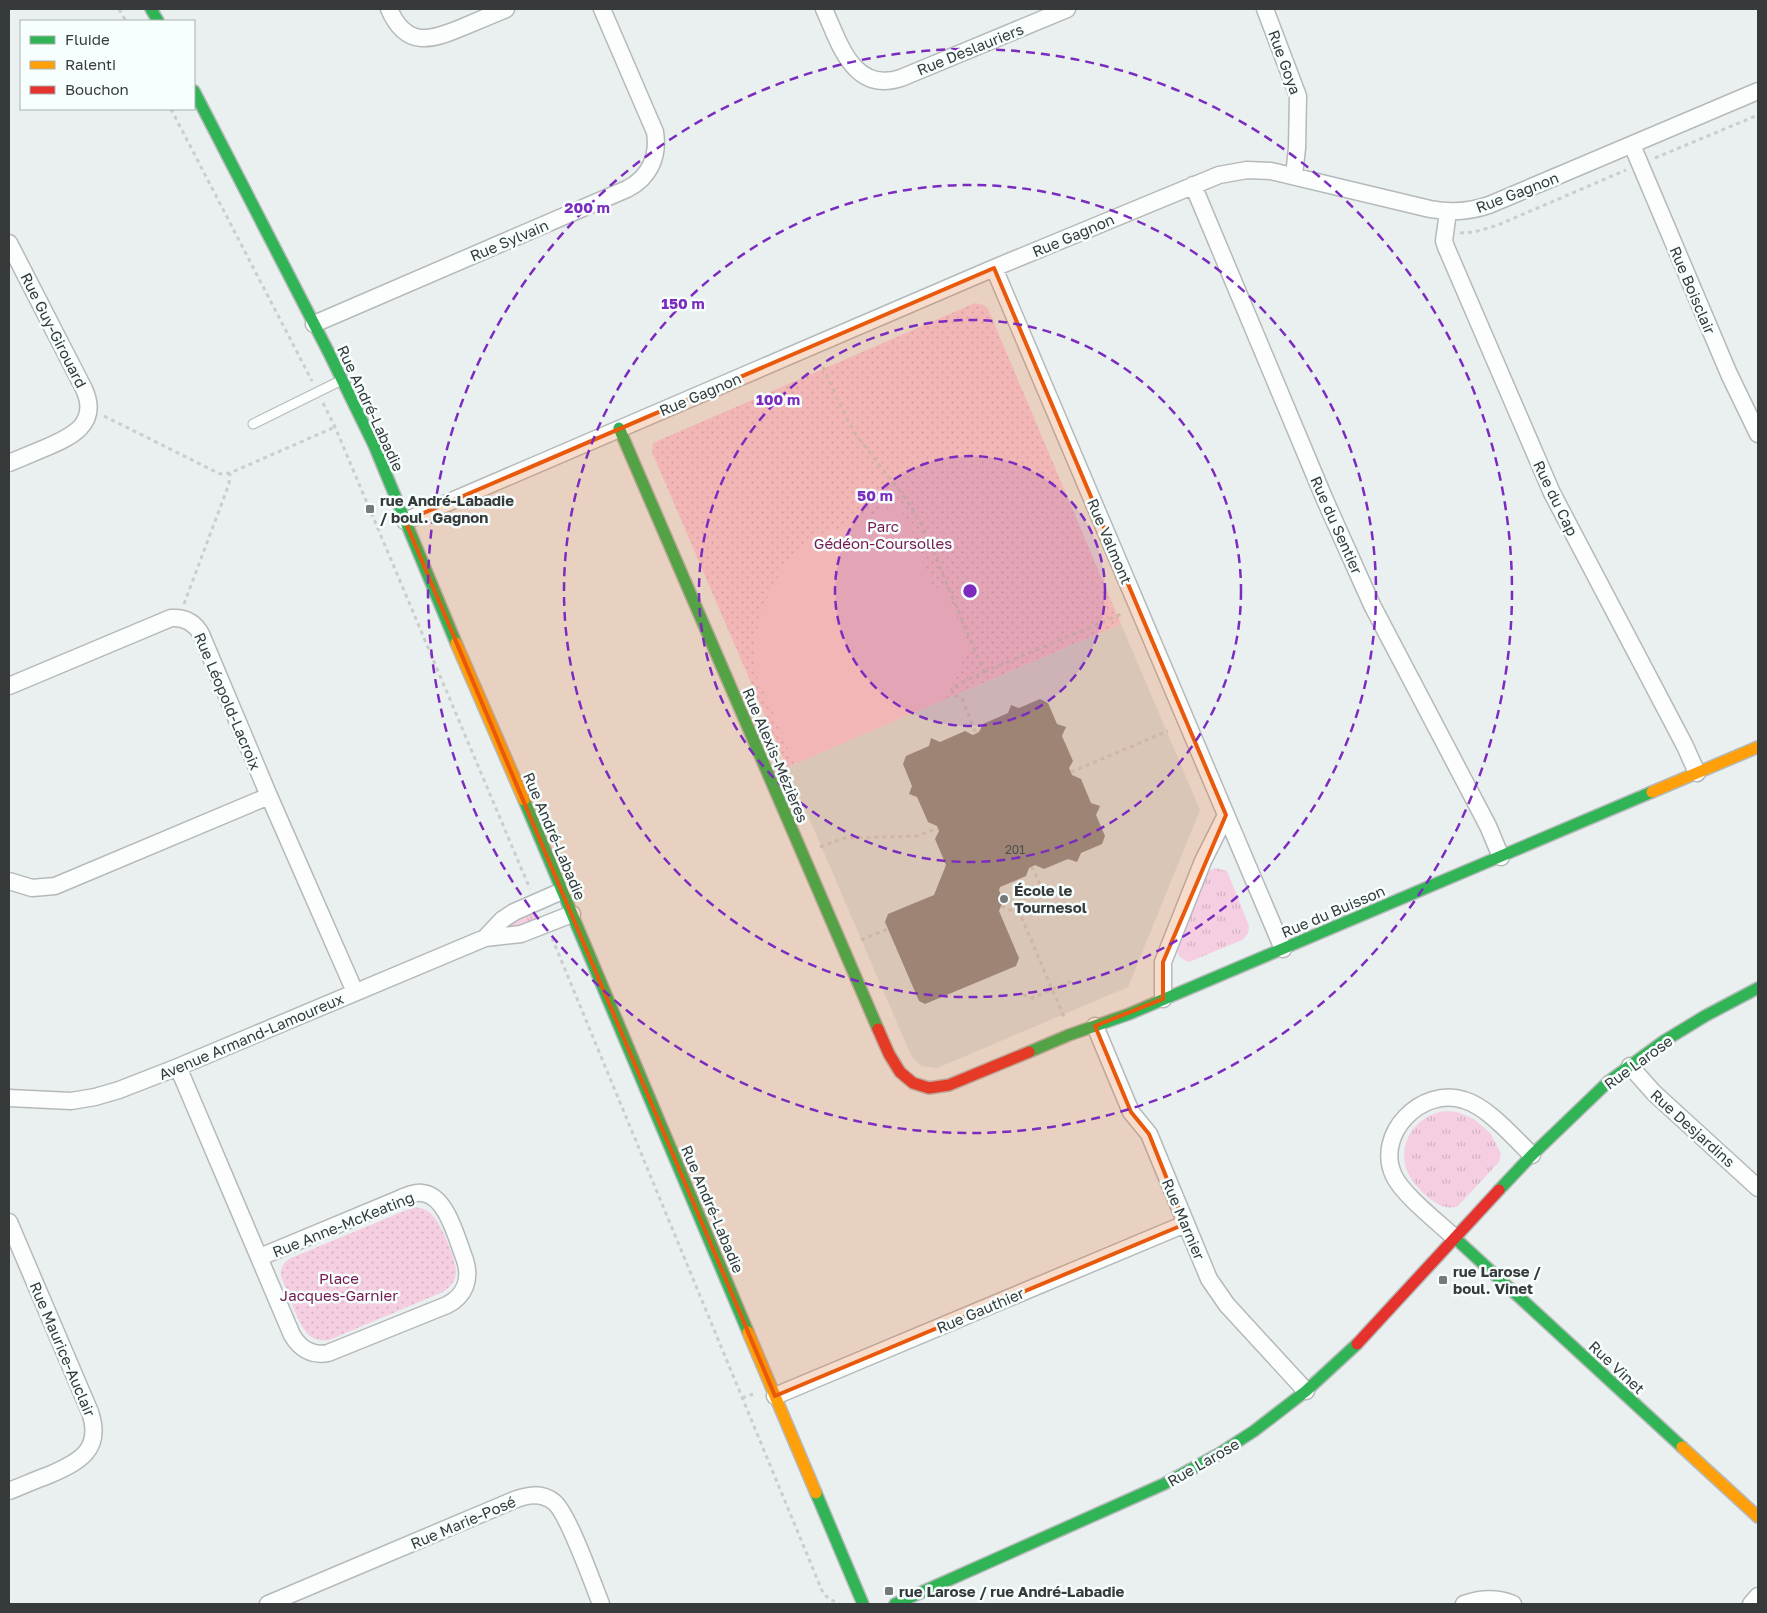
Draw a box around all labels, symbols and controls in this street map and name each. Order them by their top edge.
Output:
street label: Rue Deslauriers [914,19,1026,79]
legend [20,20,195,110]
street label: Rue Goya [1265,27,1305,97]
text: Fluide [65,30,110,48]
text: Ralenti [65,55,116,73]
text: Bouchon [65,80,129,98]
street label: Rue Gagnon [1473,168,1561,216]
text: 200 m [564,198,610,216]
street label: Rue Gagnon [1029,210,1117,260]
street label: Rue Sylvain [467,215,551,265]
street label: Rue Boisclair [1666,243,1720,337]
street label: Rue Guy-Girouard [17,269,91,391]
text: 150 m [661,294,705,312]
street label: Rue André-Labadie [334,342,408,474]
street label: Rue Gagnon [656,369,744,419]
text: 100 m [756,390,800,408]
street label: Rue du Cap [1530,457,1582,539]
street label: Rue du Sentier [1307,473,1367,577]
text: 50 m [857,486,893,504]
place label: rue André-Labadie / boul. Gagnon [380,491,514,526]
street label: Rue Valmont [1084,496,1136,586]
marker: rue André-Labadie / boul. Gagnon [364,503,376,515]
park label: Parc Gédéon-Coursolles [814,517,952,552]
centre of rings [961,582,979,600]
street label: Rue Léopold-Lacroix [191,630,265,772]
street label: Rue Alexis-Mézières [739,685,813,825]
street label: Rue André-Labadie [520,769,590,903]
house number: 201 [1005,842,1025,857]
place label: École le Tournesol [1014,881,1087,916]
street label: Rue du Buisson [1279,881,1387,941]
marker: École le Tournesol [998,893,1010,905]
street label: Avenue Armand-Lamoureux [156,989,346,1083]
street label: Rue Larose [1600,1031,1676,1093]
street label: Rue Desjardins [1647,1085,1739,1171]
street label: Rue André-Labadie [678,1142,748,1276]
street label: Rue Marnier [1159,1176,1209,1262]
street label: Rue Anne-McKeating [270,1187,416,1261]
place label: rue Larose / boul. Vinet [1453,1262,1541,1297]
park label: Place Jacques-Garnier [280,1269,398,1304]
marker: rue Larose / boul. Vinet [1437,1274,1449,1286]
street label: Rue Maurice-Auclair [26,1279,100,1419]
street label: Rue Gauthier [934,1283,1027,1337]
street label: Rue Vinet [1585,1337,1649,1397]
street label: Rue Larose [1164,1434,1242,1490]
street label: Rue Marie-Posé [408,1492,519,1552]
place label: rue Larose / rue André-Labadie [899,1582,1125,1600]
marker: rue Larose / rue André-Labadie [883,1585,895,1597]

